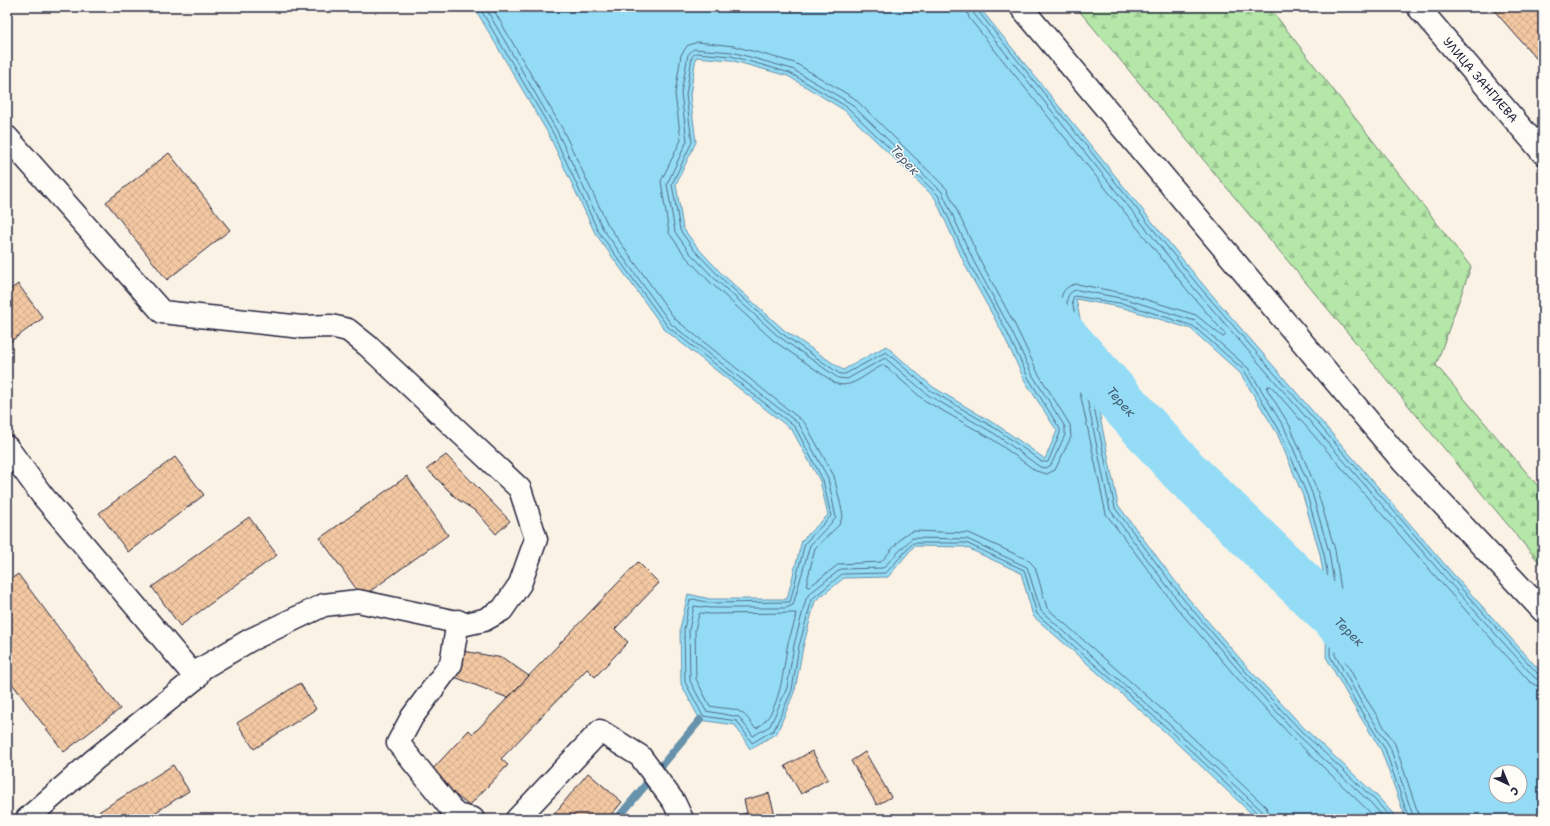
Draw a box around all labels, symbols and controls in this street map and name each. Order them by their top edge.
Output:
street label: УЛИЦА ЗАНГИЕВА [1439,34,1522,126]
water label: Терек [887,141,924,180]
water label: Терек [1103,383,1140,421]
water label: Терек [1331,613,1369,651]
north arrow [1488,764,1528,804]
text: С [1507,783,1522,799]

